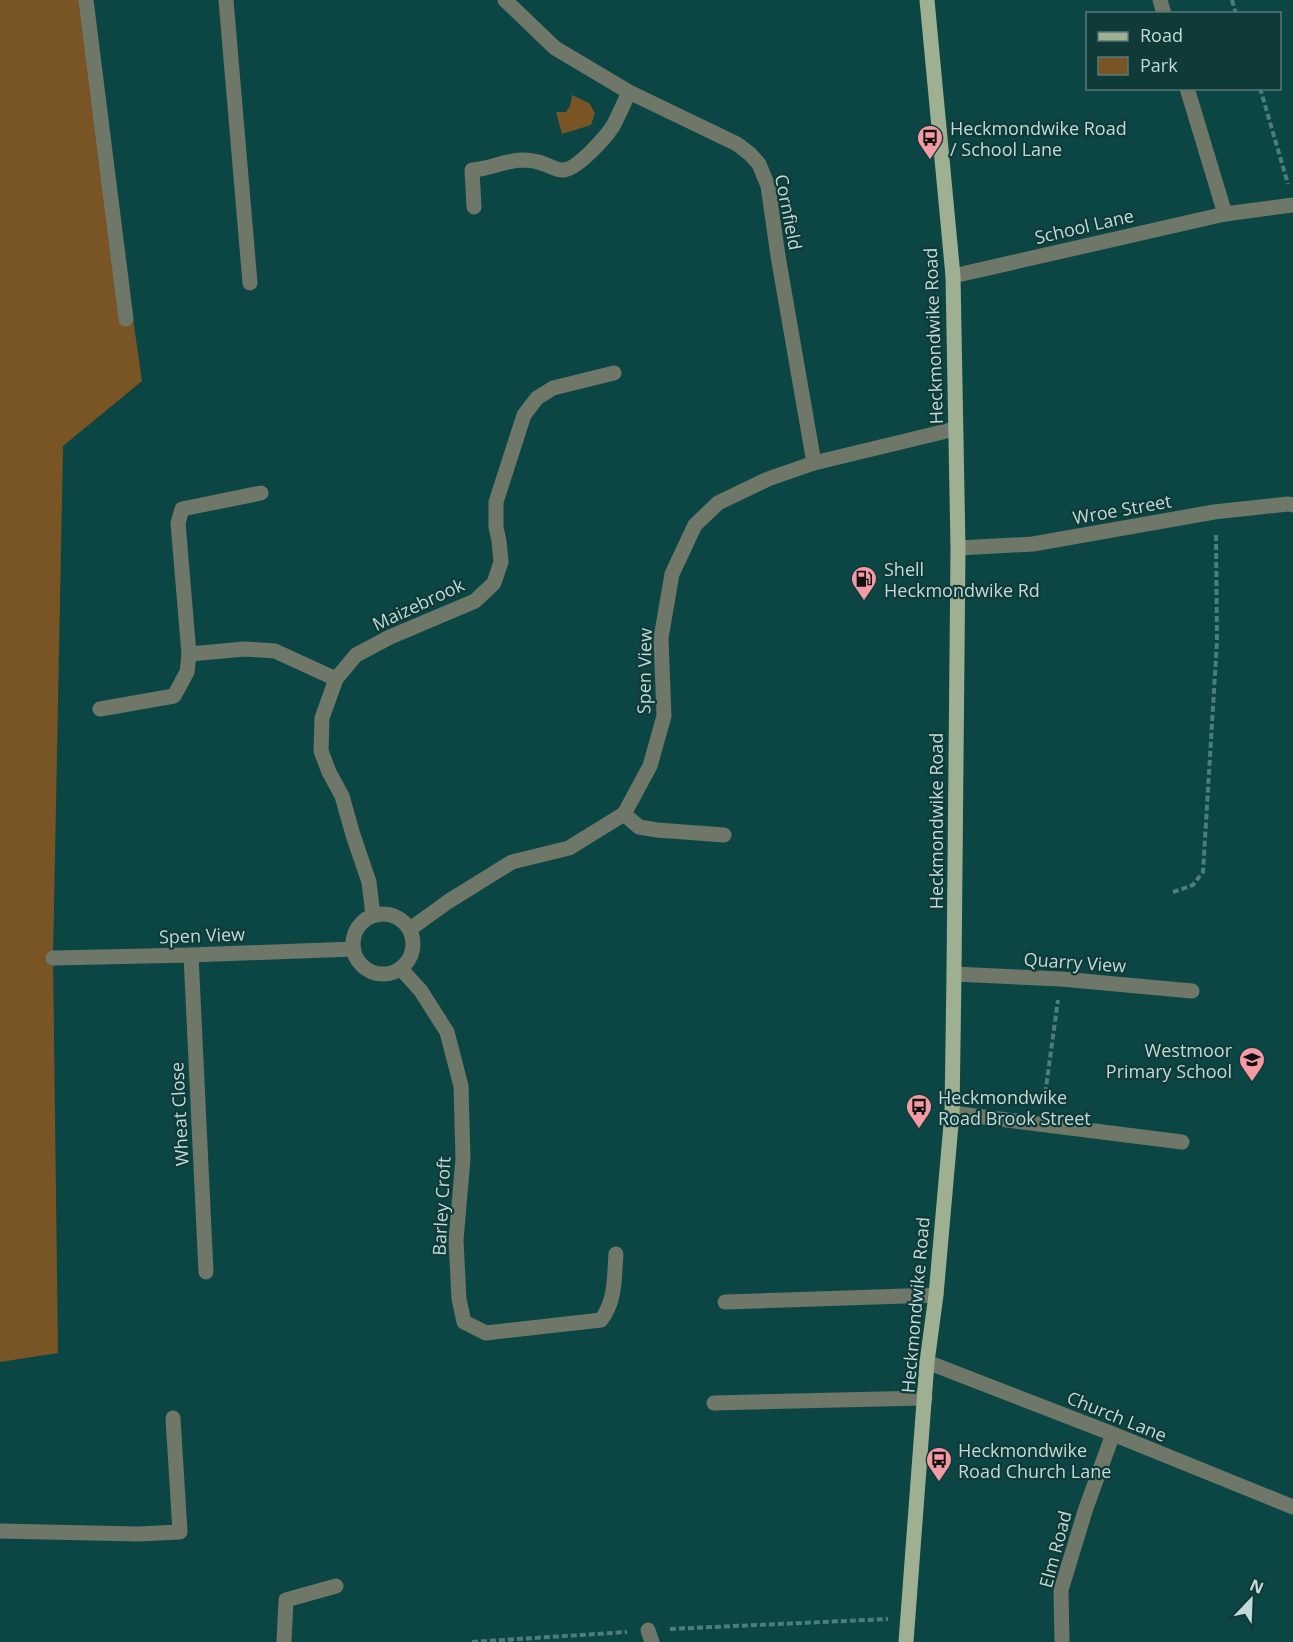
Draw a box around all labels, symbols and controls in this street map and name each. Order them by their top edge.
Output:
legend [1086,12,1281,90]
text: Road [1140,23,1183,47]
text: Park [1140,53,1178,77]
place label: Heckmondwike Road / School Lane [950,116,1127,161]
bus stop icon: Heckmondwike Road / School Lane [915,123,945,161]
street label: Cornfield [770,172,808,252]
street label: School Lane [1032,203,1136,249]
street label: Heckmondwike Road [918,247,948,425]
street label: Wroe Street [1071,489,1173,529]
place label: Shell Heckmondwike Rd [884,557,1040,602]
fuel station icon: Shell Heckmondwike Rd [849,564,879,602]
street label: Maizebrook [368,572,468,636]
street label: Spen View [631,628,657,714]
street label: Heckmondwike Road [924,733,948,909]
street label: Spen View [159,922,245,948]
street label: Quarry View [1023,946,1127,978]
place label: Westmoor Primary School [1106,1038,1233,1083]
school or university icon: Westmoor Primary School [1237,1045,1267,1083]
street label: Wheat Close [164,1061,194,1167]
place label: Heckmondwike Road Brook Street [938,1085,1091,1130]
bus stop icon: Heckmondwike Road Brook Street [904,1092,934,1130]
street label: Barley Croft [426,1156,456,1256]
street label: Heckmondwike Road [895,1216,935,1394]
street label: Church Lane [1064,1385,1170,1447]
place label: Heckmondwike Road Church Lane [958,1438,1111,1483]
bus stop icon: Heckmondwike Road Church Lane [924,1445,954,1483]
street label: Elm Road [1033,1508,1077,1590]
north arrow [1221,1570,1281,1630]
text: N [1247,1574,1267,1599]

